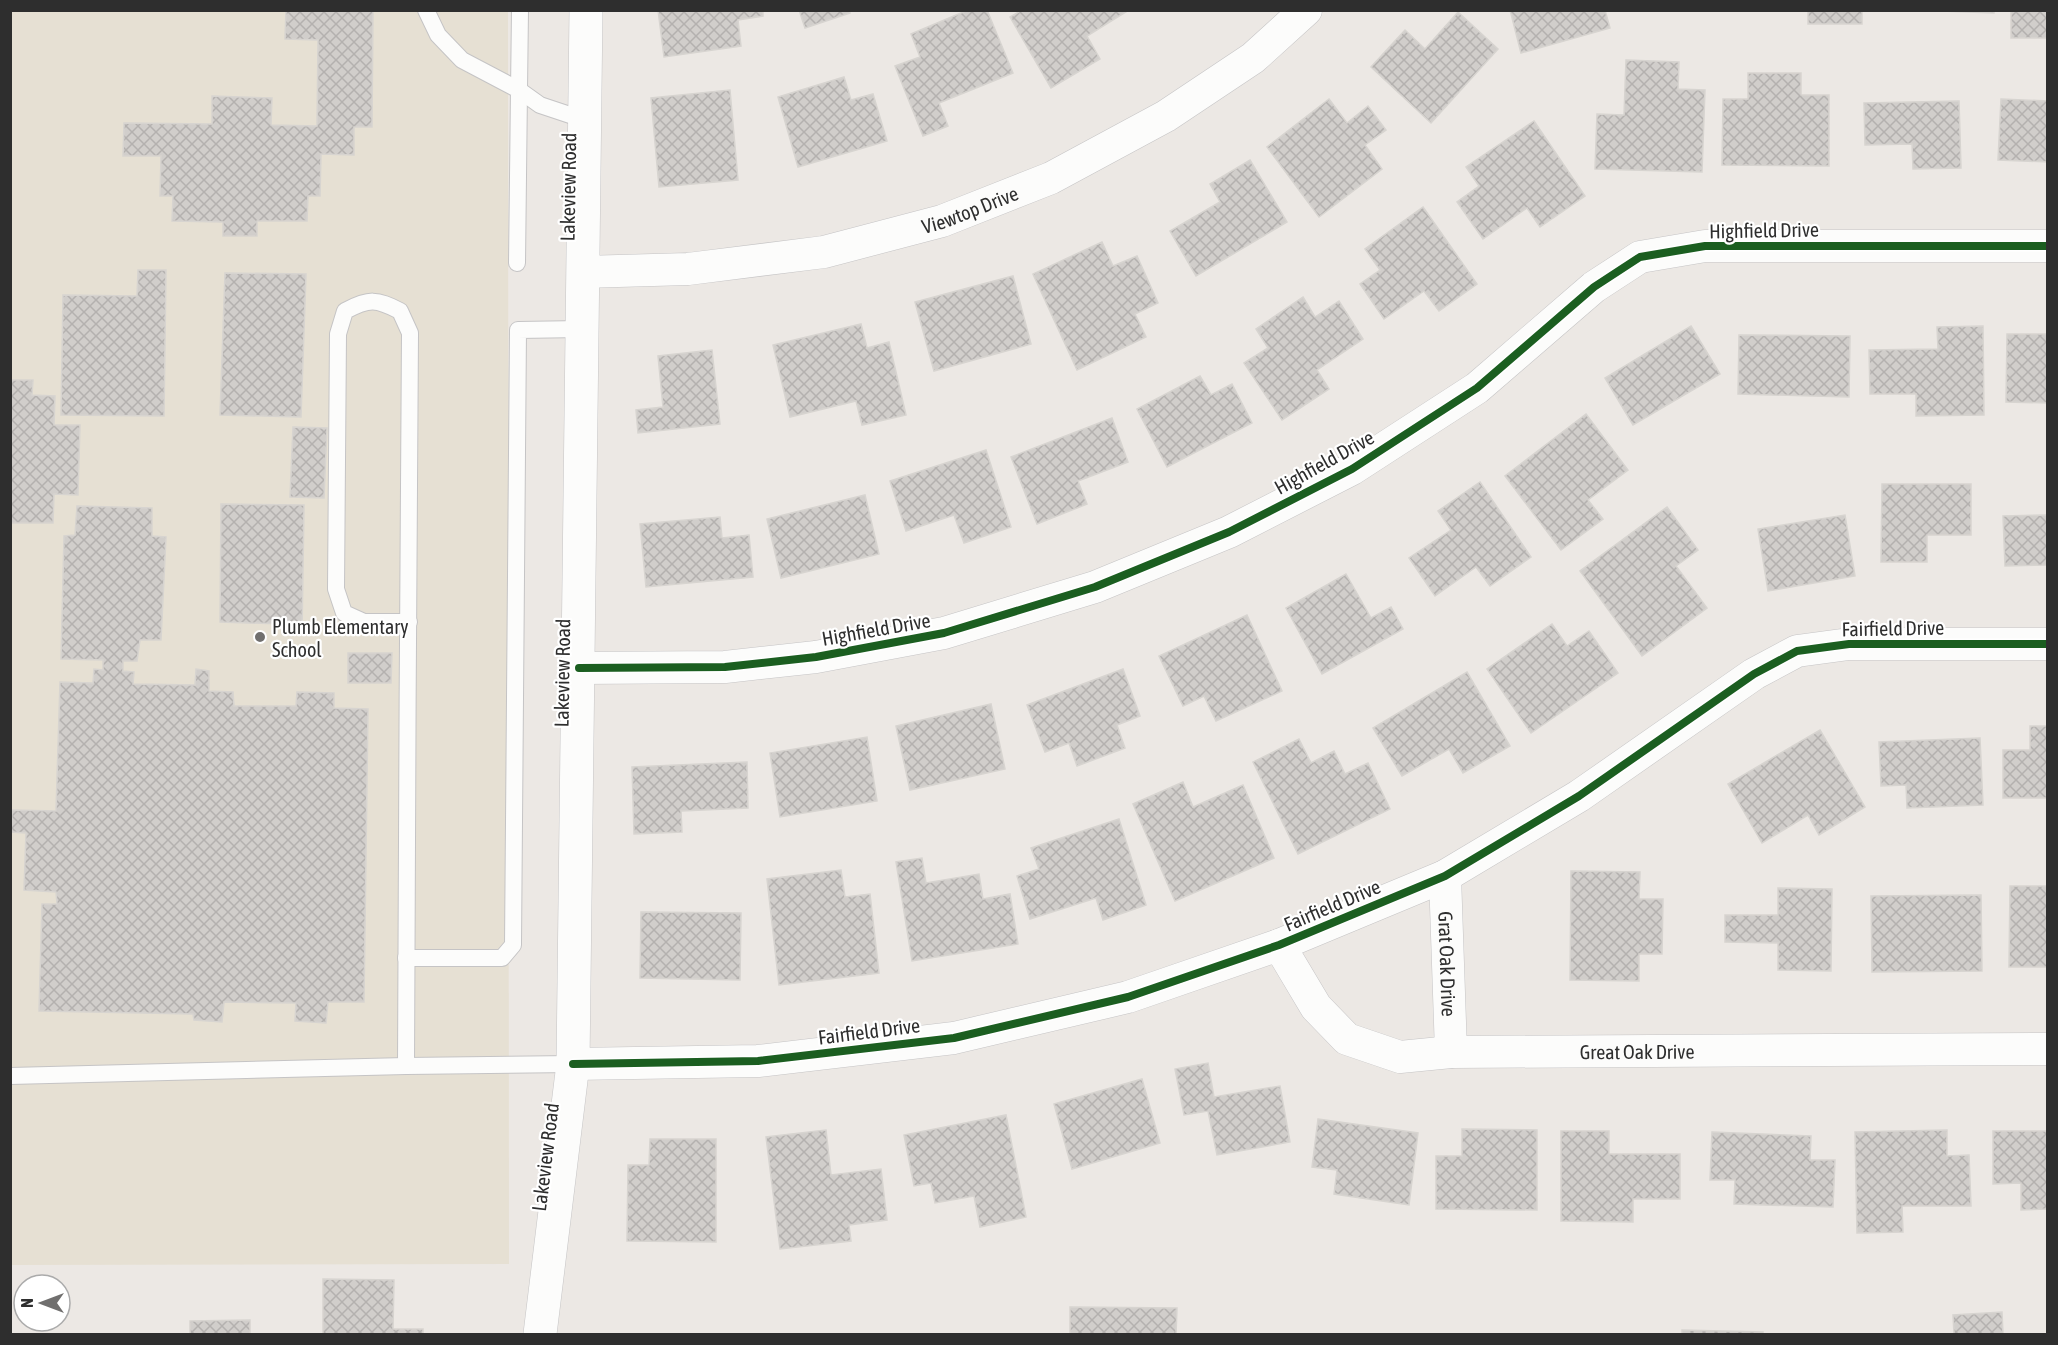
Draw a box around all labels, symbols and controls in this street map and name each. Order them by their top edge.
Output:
street label: Lakeview Road [556,132,580,242]
street label: Viewtop Drive [919,181,1021,237]
street label: Highfield Drive [1709,218,1819,242]
street label: Highfield Drive [1270,425,1378,499]
street label: Highfield Drive [820,608,932,650]
place label: Plumb Elementary School [272,615,408,661]
street label: Fairfield Drive [1842,616,1944,640]
street label: Lakeview Road [550,618,574,728]
marker: Plumb Elementary School [253,630,267,644]
street label: Fairfield Drive [1280,874,1384,936]
street label: Grat Oak Drive [1435,911,1461,1017]
street label: Fairfield Drive [817,1013,921,1049]
street label: Great Oak Drive [1580,1039,1695,1063]
street label: Lakeview Road [527,1102,563,1212]
north arrow [12,1273,72,1333]
text: N [18,1298,36,1308]

